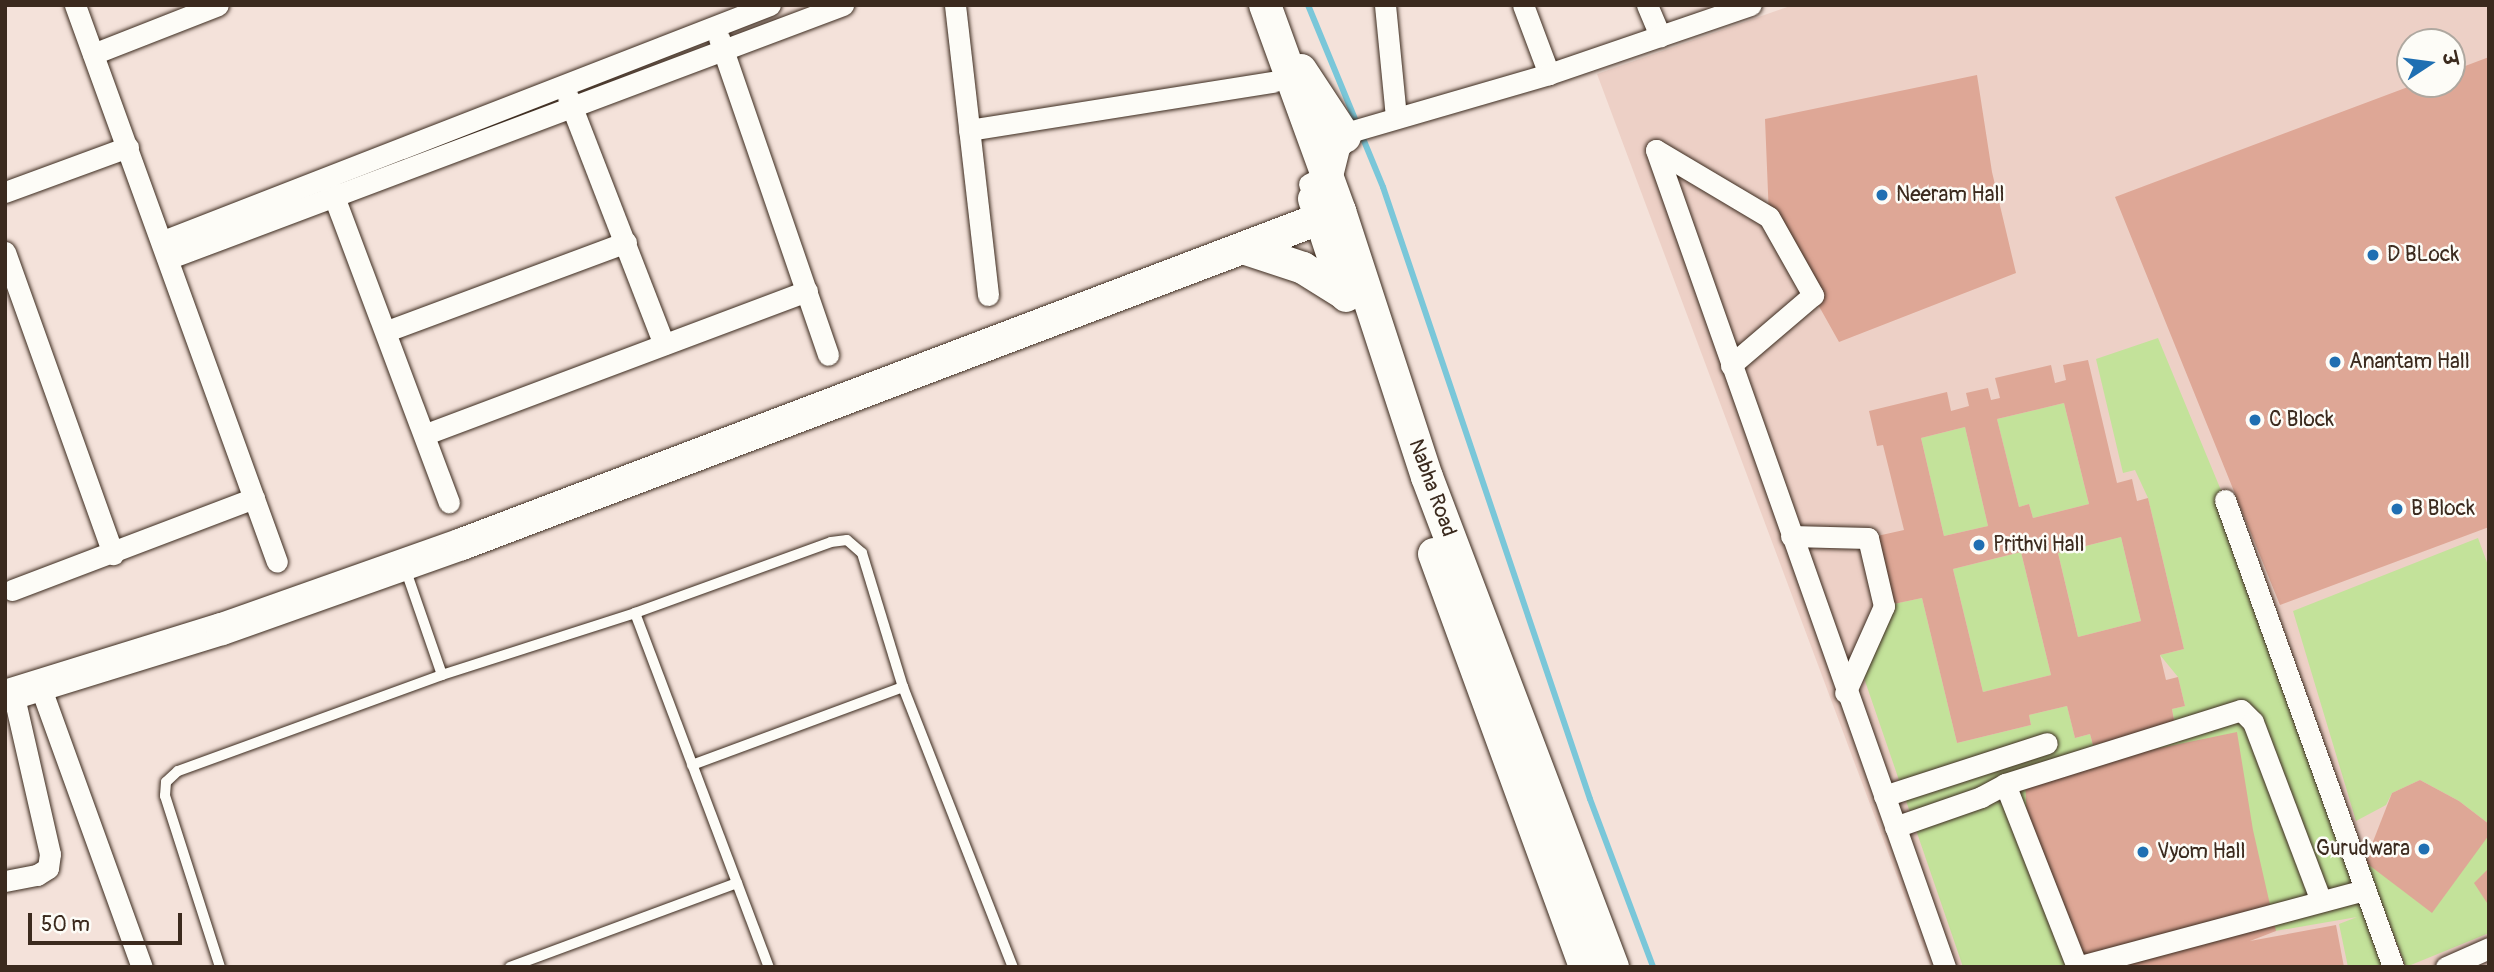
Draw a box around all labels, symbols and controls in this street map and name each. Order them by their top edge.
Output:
north arrow [2396,28,2466,98]
text: उ [2436,50,2463,68]
place label: Neeram Hall [1896,182,2004,208]
marker: Neeram Hall [1874,187,1890,203]
place label: D BLock [2387,242,2459,268]
marker: D BLock [2365,247,2381,263]
place label: Anantam Hall [2349,349,2470,375]
marker: Anantam Hall [2327,354,2343,370]
place label: C Block [2269,407,2334,433]
marker: C Block [2247,412,2263,428]
street label: Nabha Road [1403,436,1461,540]
place label: B Block [2411,496,2475,522]
marker: B Block [2389,501,2405,517]
place label: Prithvi Hall [1993,532,2085,558]
marker: Prithvi Hall [1971,537,1987,553]
place label: Gurudwara [2316,836,2410,862]
place label: Vyom Hall [2157,839,2245,865]
marker: Gurudwara [2416,841,2432,857]
marker: Vyom Hall [2135,844,2151,860]
scale bar [32,898,186,942]
text: 50 m [41,911,90,938]

